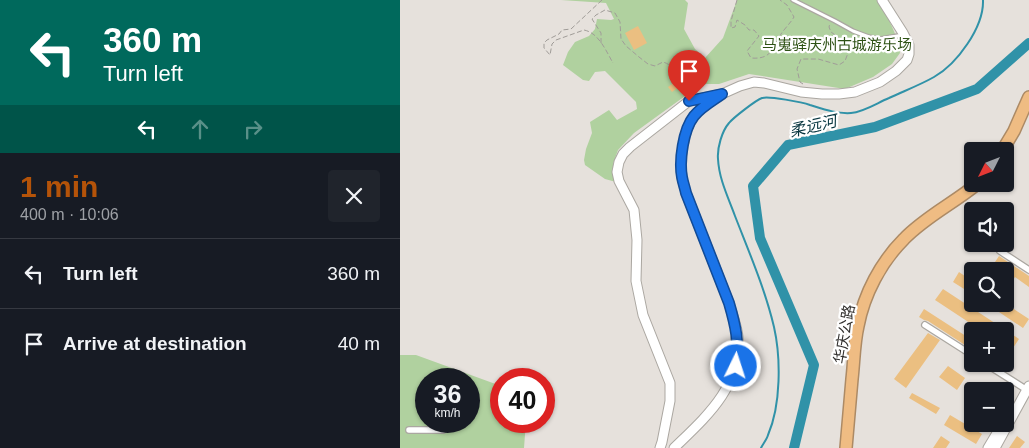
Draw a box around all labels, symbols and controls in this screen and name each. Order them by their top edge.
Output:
icon: left [20,20,85,85]
text: 360 m [103,20,202,59]
park label: 马嵬驿庆州古城游乐场 [762,36,912,53]
pin [668,50,710,101]
icon: arrive [675,57,703,85]
text: Turn left [103,61,183,86]
water label: 柔远河 [788,112,841,140]
icon: left [133,115,161,143]
icon: ahead [186,115,214,143]
icon: right [239,115,267,143]
north arrow [964,142,1014,192]
map controls [964,142,1014,432]
text: 1 min [20,170,98,203]
button: close [328,170,380,222]
button: sound [964,202,1014,252]
text: 400 m · 10:06 [20,206,119,223]
icon: left [20,260,48,288]
button: search [964,262,1014,312]
text: Turn left [63,263,138,284]
text: 360 m [327,263,380,284]
street label: 华庆公路 [830,303,858,365]
button: + [964,322,1014,372]
icon: arrive [20,330,48,358]
text: Arrive at destination [63,333,247,354]
text: 40 m [338,333,380,354]
position arrow [709,339,761,391]
speed limit sign: 40 [490,368,555,433]
text: 36 [434,380,461,408]
button: − [964,382,1014,432]
text: km/h [434,406,461,420]

